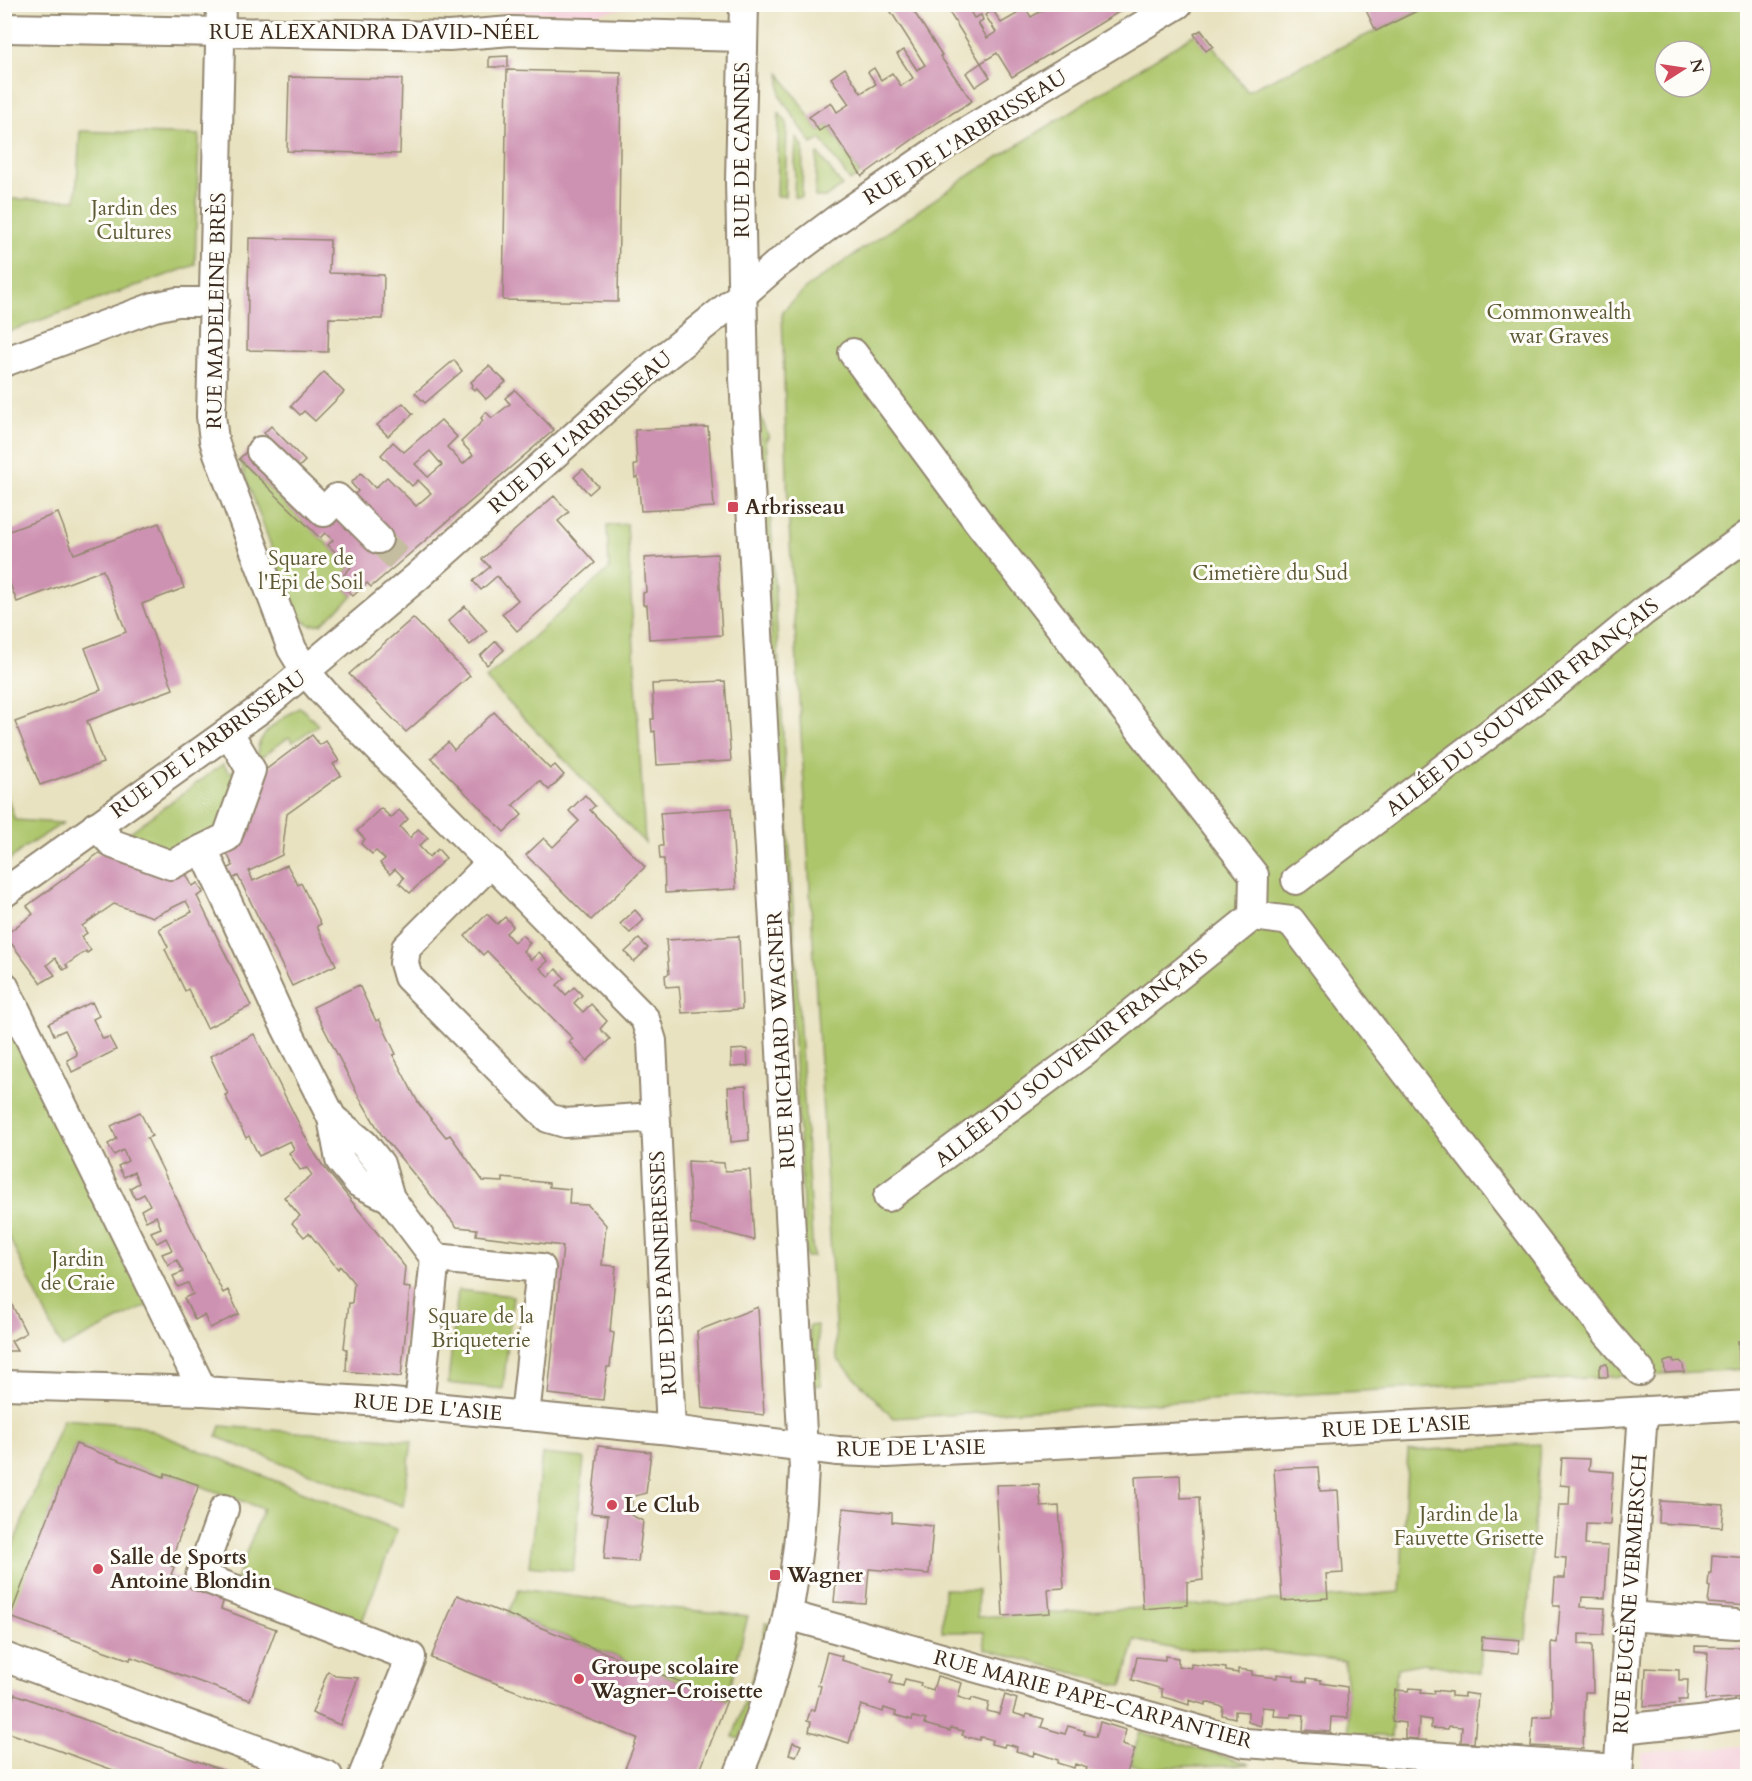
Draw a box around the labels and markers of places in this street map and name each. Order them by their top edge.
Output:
place label: Arbrisseau [745,493,845,522]
marker: Arbrisseau [726,500,740,514]
place label: Le Club [624,1491,700,1520]
marker: Le Club [605,1498,619,1512]
place label: Salle de Sports Antoine Blondin [110,1543,272,1596]
place label: Wagner [786,1561,863,1590]
marker: Salle de Sports Antoine Blondin [91,1562,105,1576]
marker: Wagner [768,1568,782,1582]
place label: Groupe scolaire Wagner-Croisette [590,1653,763,1706]
marker: Groupe scolaire Wagner-Croisette [572,1672,586,1686]

